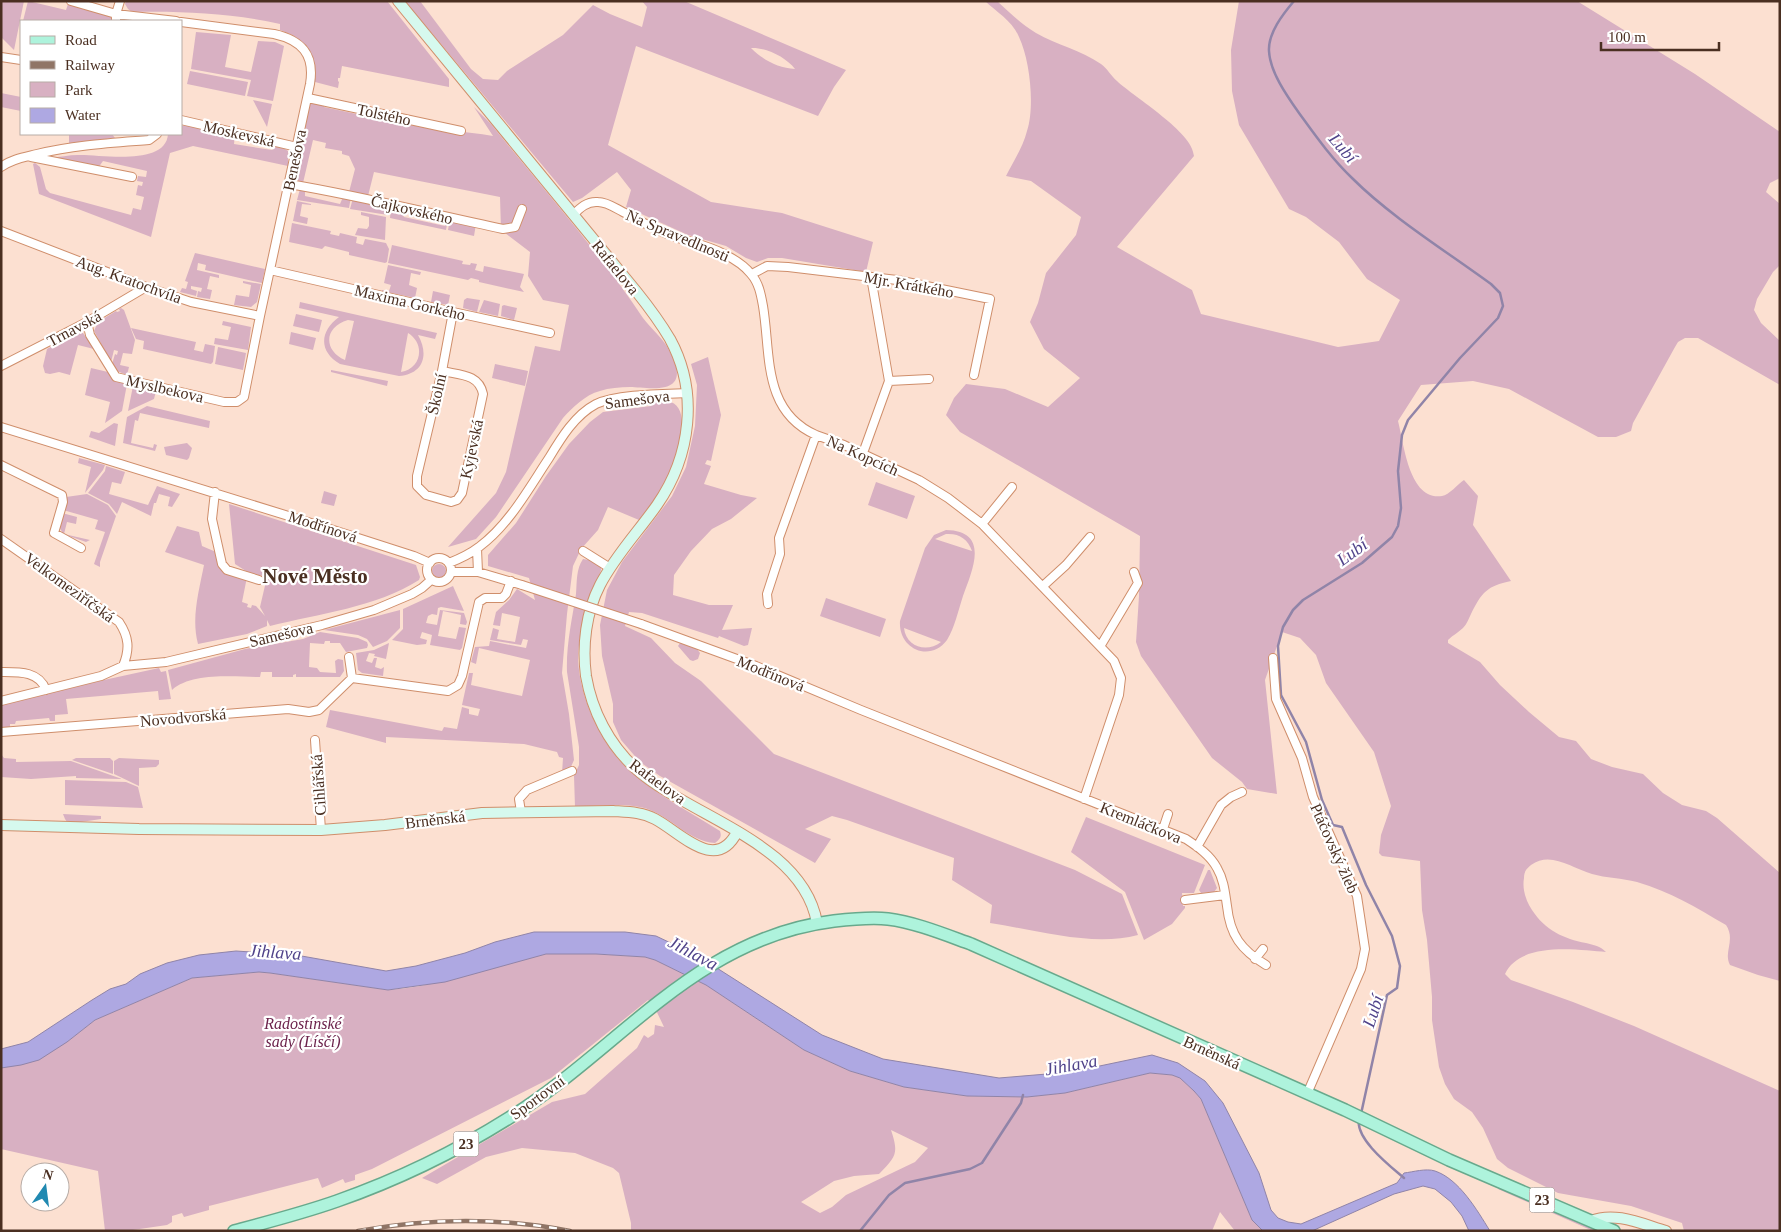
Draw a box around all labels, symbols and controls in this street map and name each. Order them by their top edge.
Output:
legend [20,20,182,135]
scale bar [1601,20,1718,52]
text: 100 m [1608,29,1646,45]
text: Road [65,32,97,48]
text: Railway [65,57,115,73]
text: Park [65,82,93,98]
street label: Tolstého [355,100,413,129]
text: Water [65,107,100,123]
street label: Moskevská [201,117,276,150]
street label: Benešova [280,128,309,192]
water label: Lubí [1324,128,1363,169]
street label: Čajkovského [369,191,455,228]
street label: Na Spravedlnosti [623,206,733,266]
street label: Rafaelova [589,237,643,298]
street label: Aug. Kratochvíla [73,252,184,307]
street label: Mjr. Krátkého [863,268,955,302]
street label: Maxima Gorkého [353,281,467,324]
street label: Trnavská [44,307,104,350]
street label: Myslbekova [124,371,205,407]
street label: Školní [423,371,450,416]
street label: Samešova [604,387,670,412]
street label: Kyjevská [457,418,487,481]
street label: Na Kopcích [824,432,901,480]
street label: Modřínová [286,507,359,546]
water label: Lubí [1332,533,1373,570]
street label: Velkomeziříčská [22,549,118,626]
district label: Nové Město [262,564,368,588]
street label: Samešova [248,619,315,650]
street label: Modřínová [735,652,807,695]
street label: Novodvorská [139,705,227,730]
street label: Cihlářská [308,754,329,816]
street label: Rafaelova [626,755,689,807]
street label: Kremláčkova [1098,798,1184,846]
street label: Ptáčovský žleb [1306,801,1362,896]
street label: Brněnská [404,807,466,832]
water label: Jihlava [665,932,721,974]
water label: Jihlava [248,940,302,964]
water label: Lubí [1358,990,1388,1031]
park label: Radostínské sady (Lísčí) [263,1015,343,1051]
street label: Brněnská [1181,1032,1243,1073]
water label: Jihlava [1043,1051,1099,1079]
street label: Sportovní [507,1072,569,1124]
road number: 23 [454,1132,478,1156]
north arrow [20,1162,70,1212]
text: N [41,1166,55,1183]
road number: 23 [1530,1188,1554,1212]

